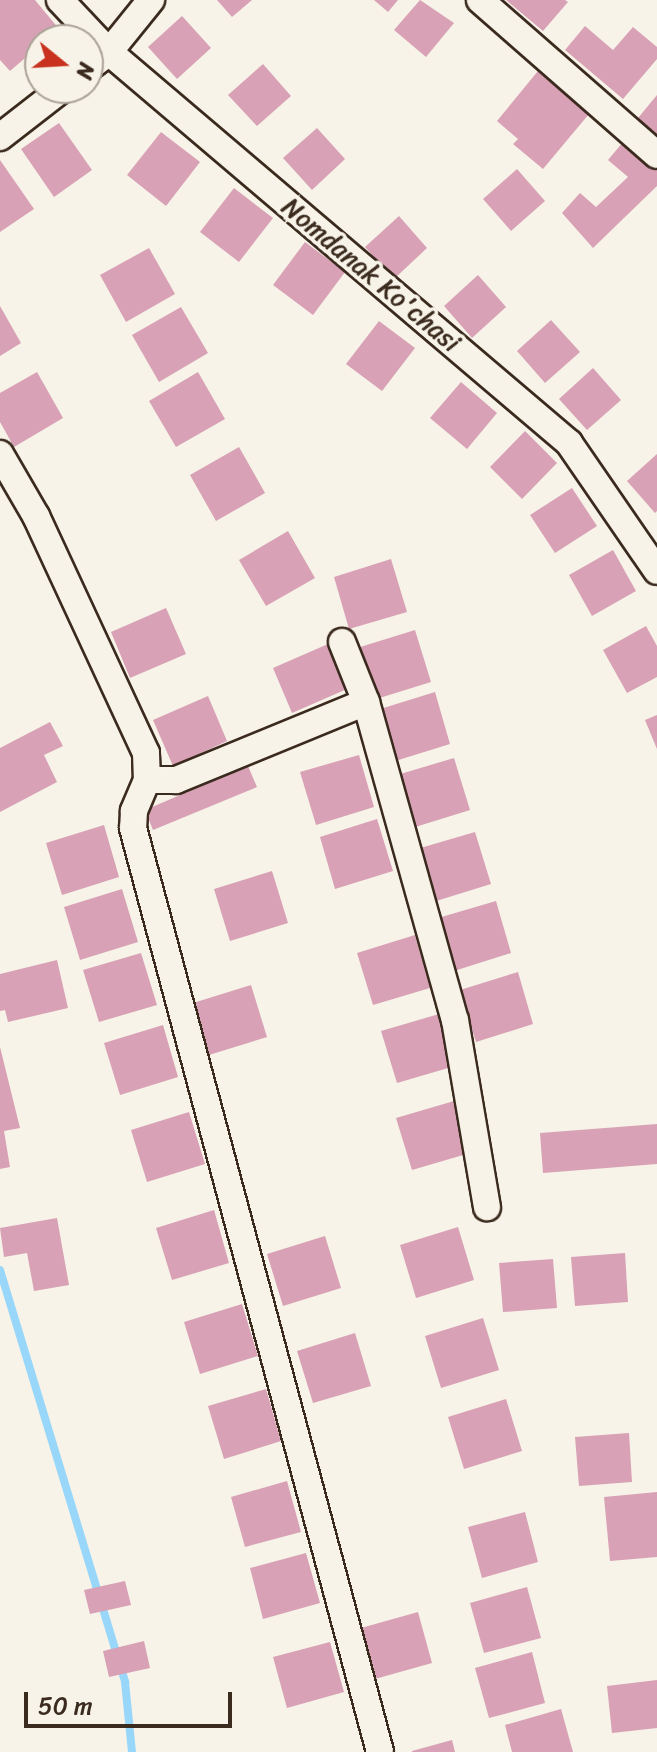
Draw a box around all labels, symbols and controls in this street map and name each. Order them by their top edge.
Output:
north arrow [24,24,104,104]
text: N [64,58,106,84]
street label: Nomdanak Ko'chasi [276,192,466,358]
scale bar [28,1676,236,1726]
text: 50 m [38,1685,93,1727]

